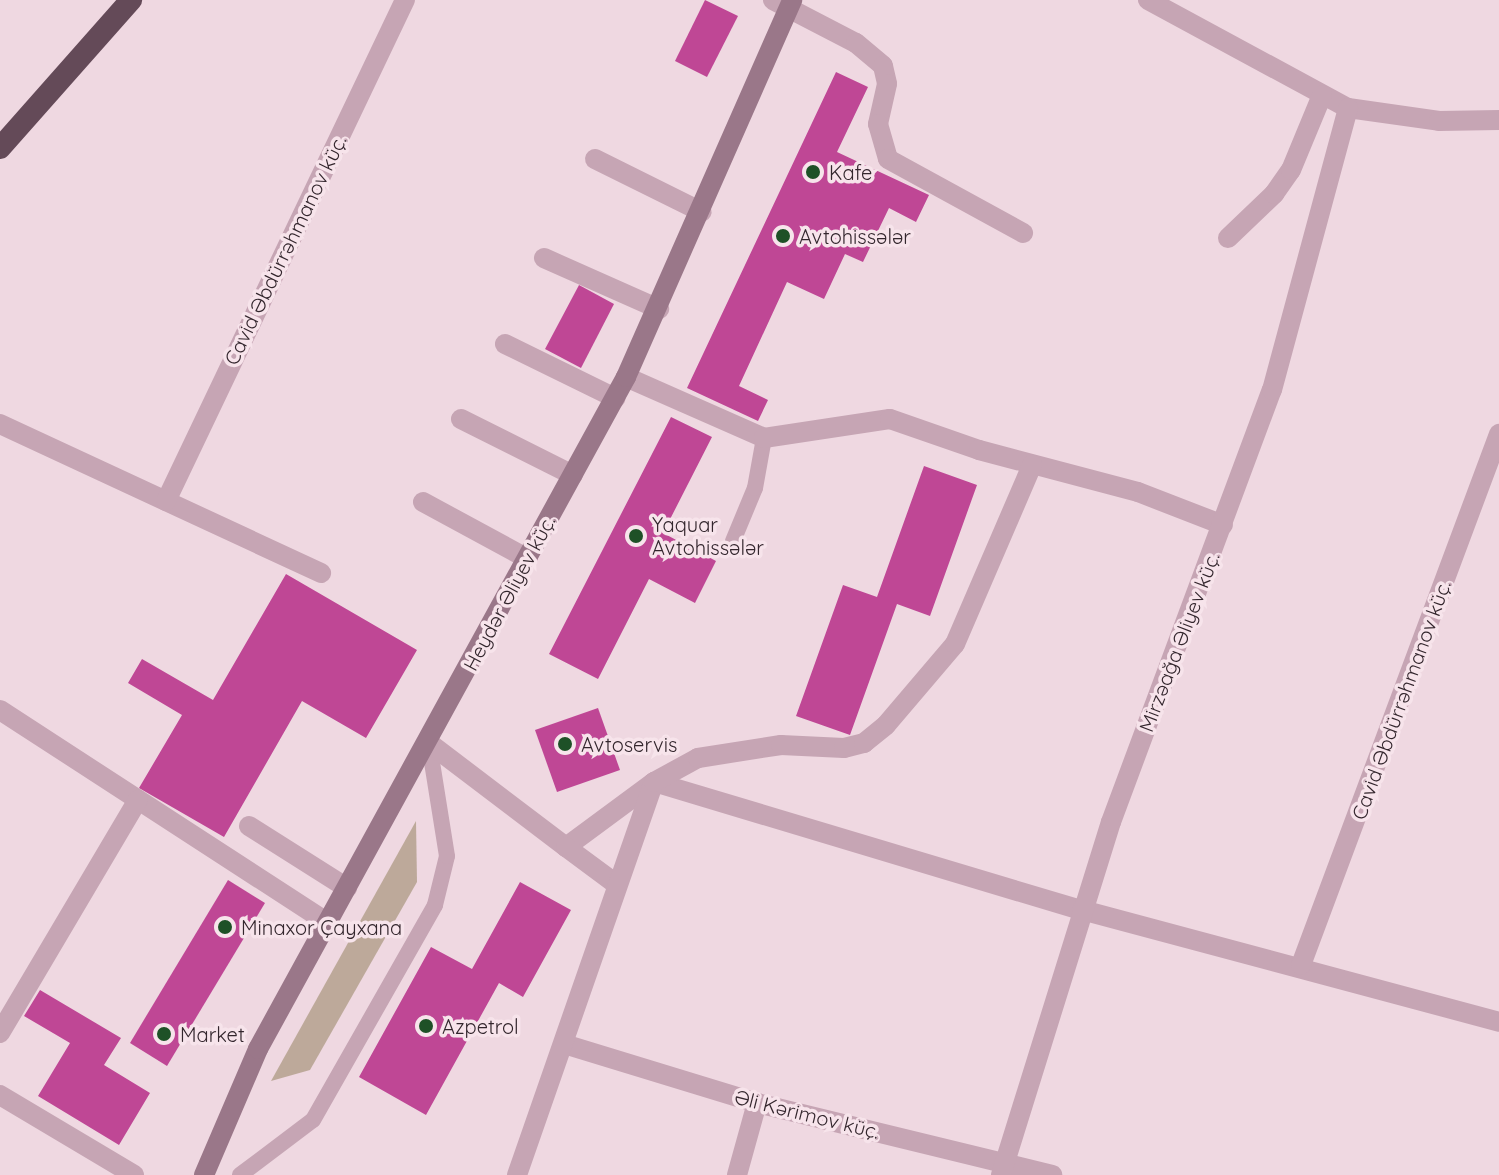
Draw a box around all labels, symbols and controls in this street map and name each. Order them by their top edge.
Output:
street label: Cavid Əbdürrəhmanov küç. [219,131,351,369]
place label: Kafe [829,160,872,184]
marker: Kafe [804,163,822,181]
place label: Avtohissələr [799,224,911,248]
marker: Avtohissələr [774,227,792,245]
street label: Heydər Əliyev küç. [458,511,560,675]
place label: Yaquar Avtohissələr [652,512,764,559]
marker: Yaquar Avtohissələr [627,527,645,545]
street label: Mirzəağa Əliyev küç. [1134,549,1224,735]
street label: Cavid Əbdürrəhmanov küç. [1347,577,1455,823]
place label: Avtoservis [581,732,677,756]
marker: Avtoservis [556,735,574,753]
place label: Minaxor Çayxana [241,915,402,939]
marker: Minaxor Çayxana [216,918,234,936]
place label: Azpetrol [442,1014,519,1038]
marker: Azpetrol [417,1017,435,1035]
place label: Market [180,1022,245,1046]
marker: Market [155,1025,173,1043]
street label: Əli Kərimov küç. [732,1084,882,1144]

